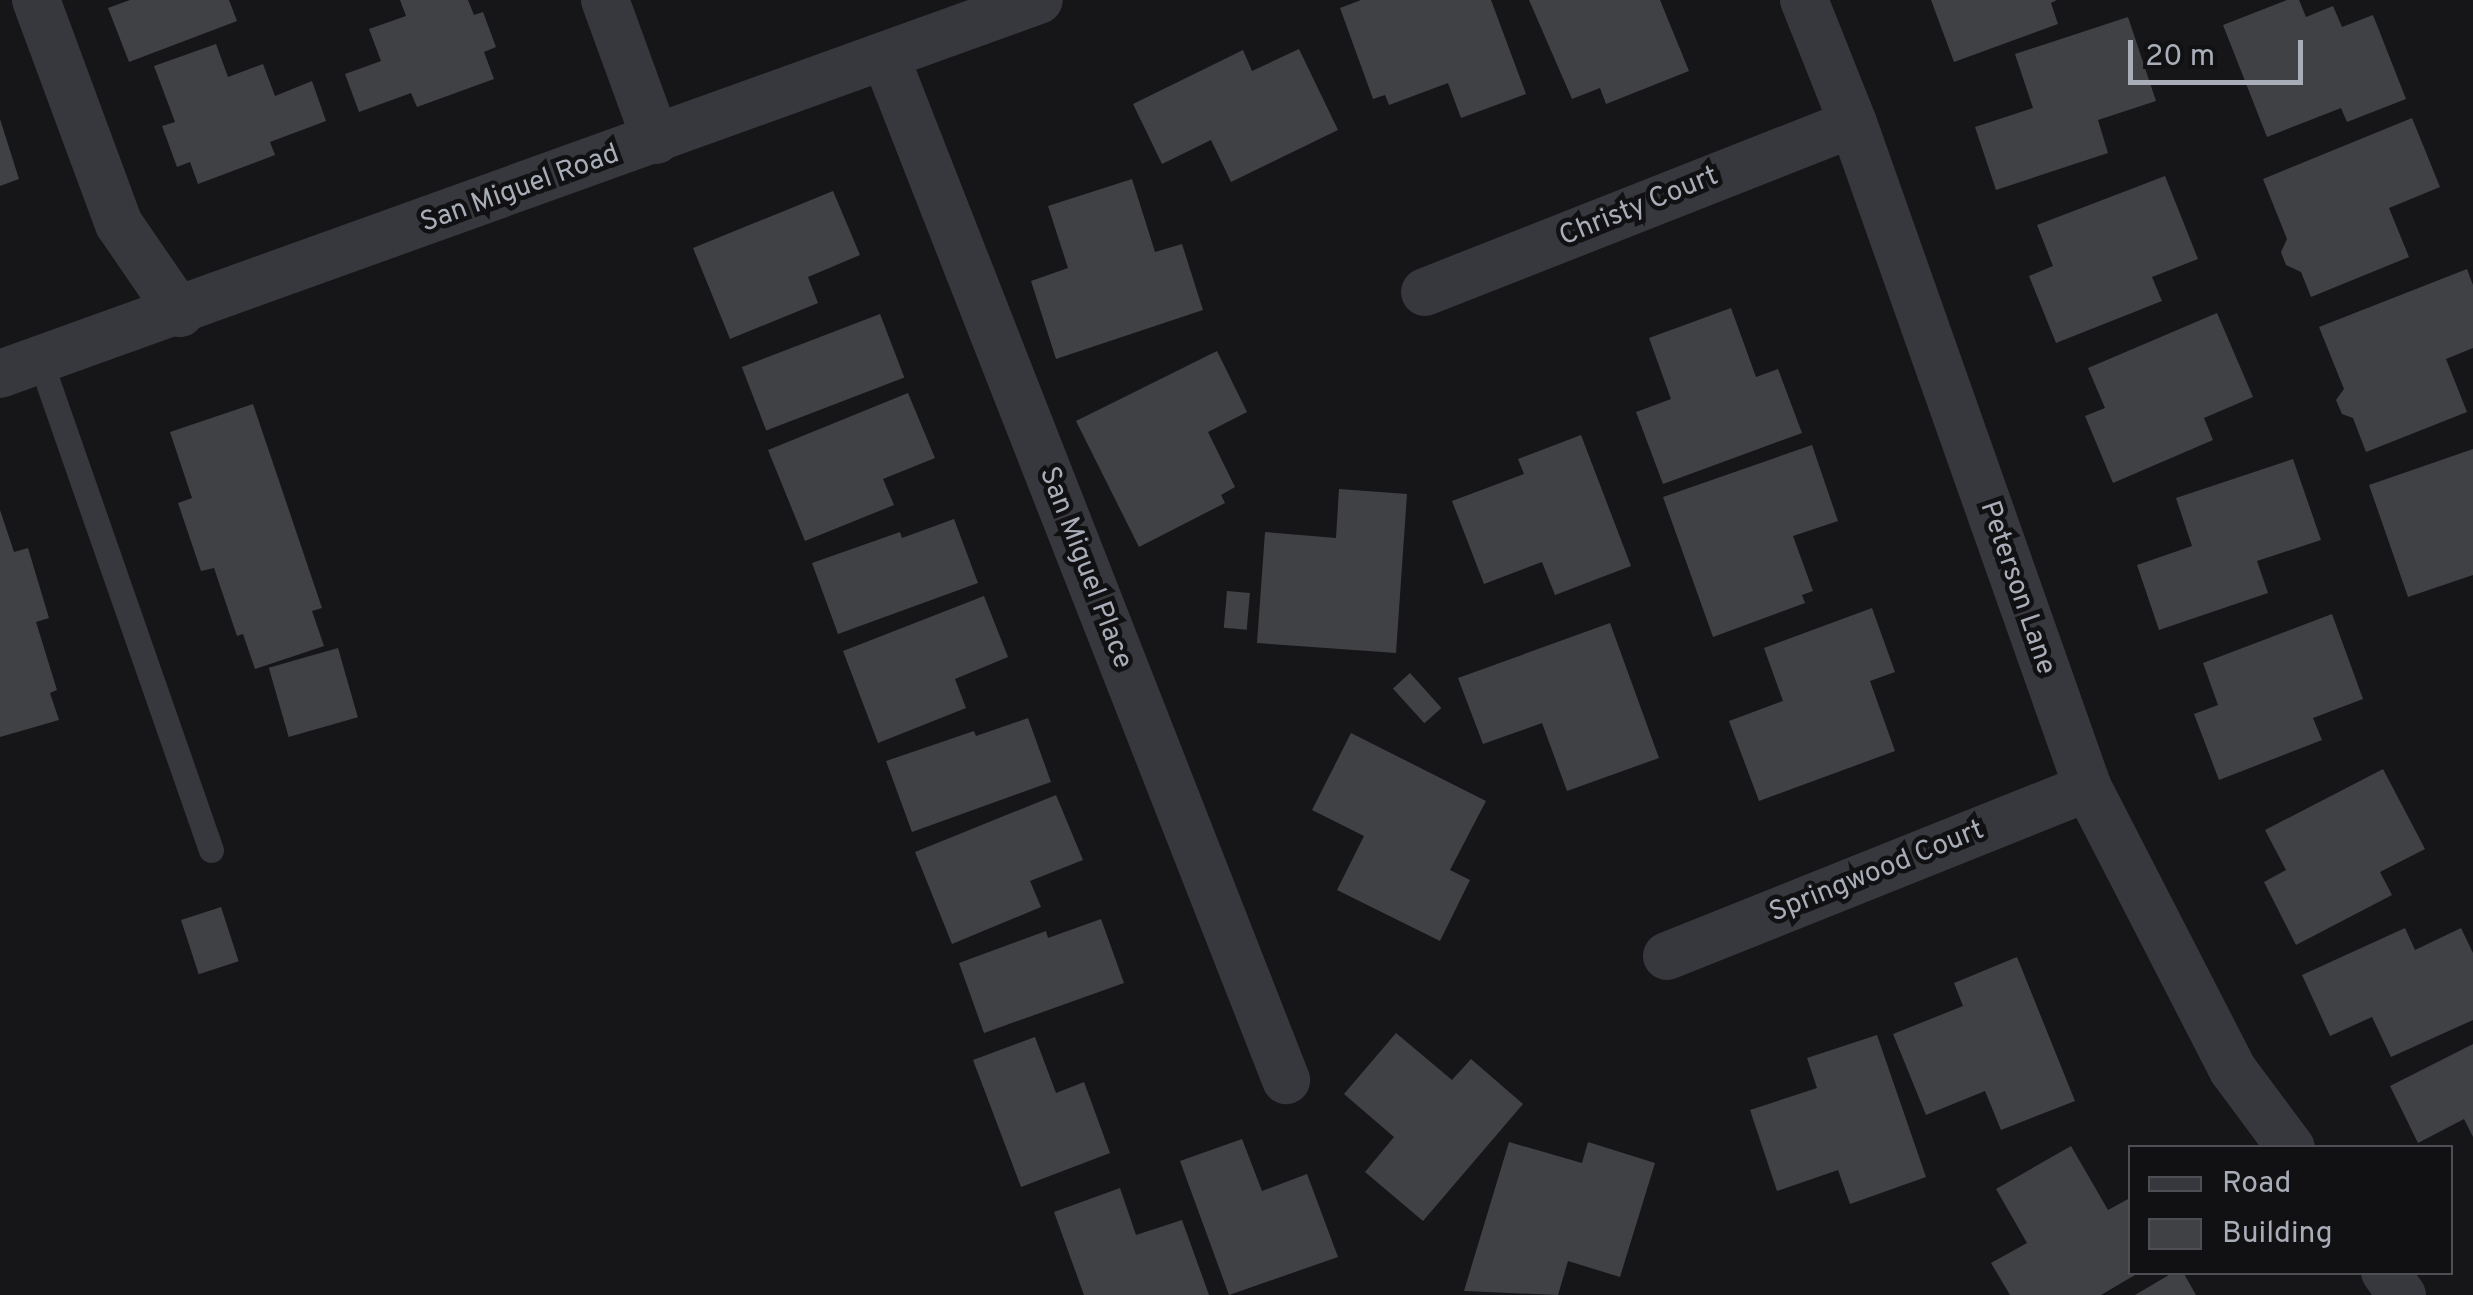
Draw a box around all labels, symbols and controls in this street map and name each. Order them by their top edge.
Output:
scale bar [2133,20,2308,82]
text: 20 m [2145,39,2215,76]
street label: San Miguel Road [416,137,624,241]
street label: Christy Court [1555,160,1723,254]
street label: San Miguel Place [1031,462,1139,674]
street label: Peterson Lane [1972,497,2062,679]
street label: Springwood Court [1765,814,1989,930]
legend [2128,1145,2453,1275]
text: Road [2222,1166,2291,1203]
text: Building [2222,1216,2333,1253]

